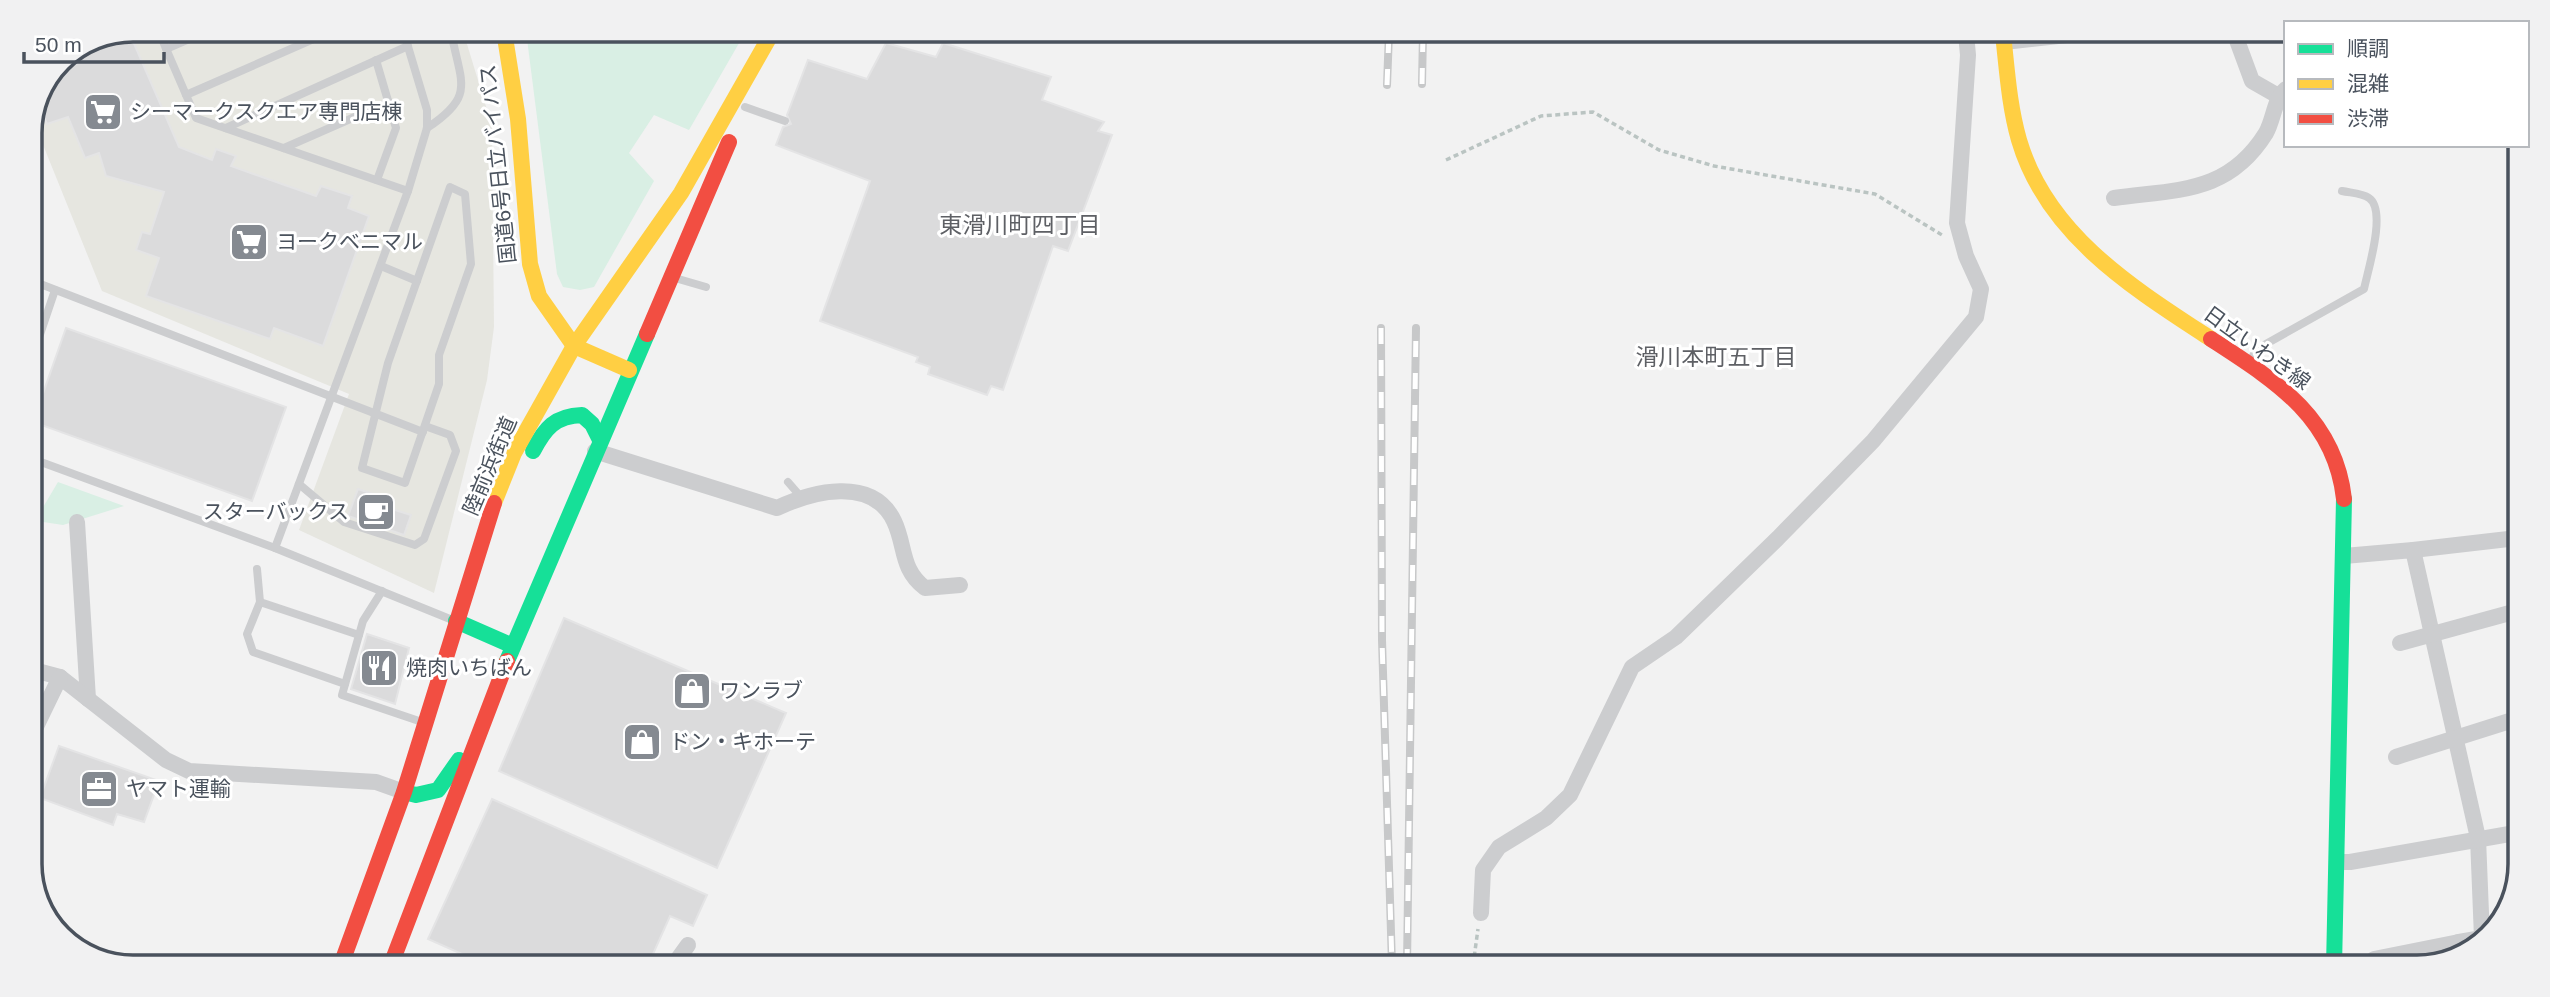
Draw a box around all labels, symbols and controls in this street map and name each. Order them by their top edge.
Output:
scale bar [24,21,164,65]
legend [2284,21,2529,147]
text: 50 m [35,33,82,56]
text: 順調 [2347,37,2389,60]
street label: 国道6号日立バイパス [476,63,519,265]
text: 混雑 [2347,72,2389,95]
supermarket icon: シーマークスクエア専門店棟 [82,91,124,133]
place label: シーマークスクエア専門店棟 [130,100,402,123]
text: 渋滞 [2347,107,2389,130]
district label: 東滑川町四丁目 [940,212,1101,238]
supermarket icon: ヨークベニマル [228,221,270,263]
place label: ヨークベニマル [276,230,423,253]
street label: 日立いわき線 [2200,301,2315,394]
district label: 滑川本町五丁目 [1636,344,1797,370]
street label: 陸前浜街道 [458,413,521,519]
cafe icon: スターバックス [355,491,397,533]
place label: スターバックス [203,500,349,523]
restaurant icon: 焼肉いちばん [358,647,400,689]
place label: 焼肉いちばん [406,656,532,679]
shop icon: ワンラブ [671,670,713,712]
place label: ワンラブ [719,679,803,702]
shop icon: ドン・キホーテ [621,721,663,763]
place label: ドン・キホーテ [669,730,816,753]
office icon: ヤマト運輸 [78,768,120,810]
place label: ヤマト運輸 [126,777,231,800]

